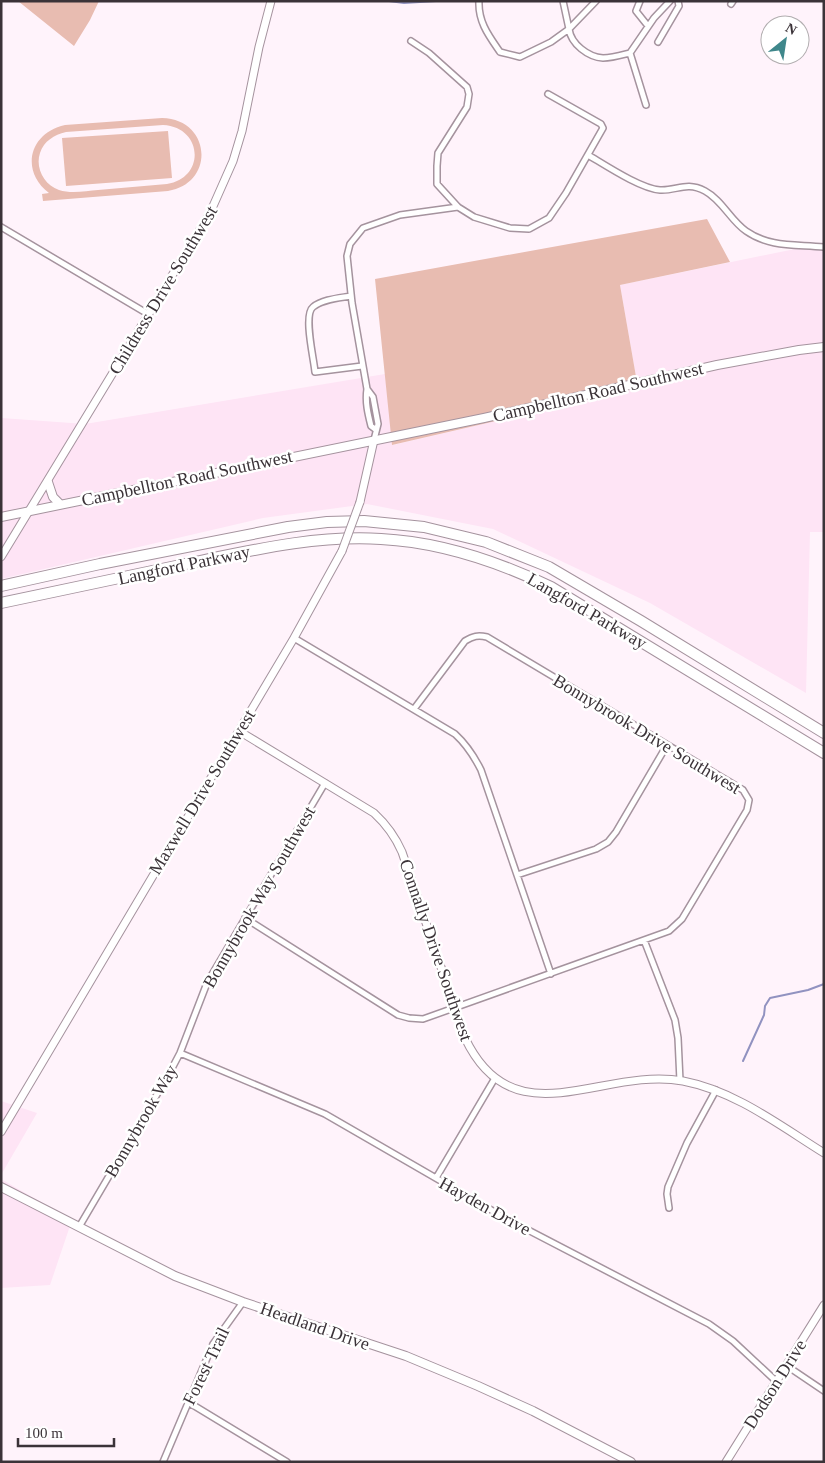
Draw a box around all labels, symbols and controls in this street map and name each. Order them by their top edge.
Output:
north arrow [760,15,810,65]
text: N [783,20,799,38]
street label: Childress Drive Southwest [105,202,221,378]
street label: Campbellton Road Southwest [491,358,705,426]
street label: Campbellton Road Southwest [80,446,294,510]
street label: Langford Parkway [116,541,252,589]
street label: Langford Parkway [524,569,650,653]
street label: Bonnybrook Drive Southwest [550,670,744,798]
street label: Maxwell Drive Southwest [145,706,259,878]
street label: Bonnybrook Way Southwest [199,803,319,991]
street label: Connally Drive Southwest [395,856,477,1044]
street label: Bonnybrook Way [101,1061,181,1181]
street label: Hayden Drive [436,1173,534,1239]
street label: Headland Drive [258,1298,372,1354]
street label: Forest Trail [179,1324,233,1408]
street label: Dodson Drive [740,1336,810,1432]
scale bar [18,1416,114,1448]
text: 100 m [25,1425,63,1441]

